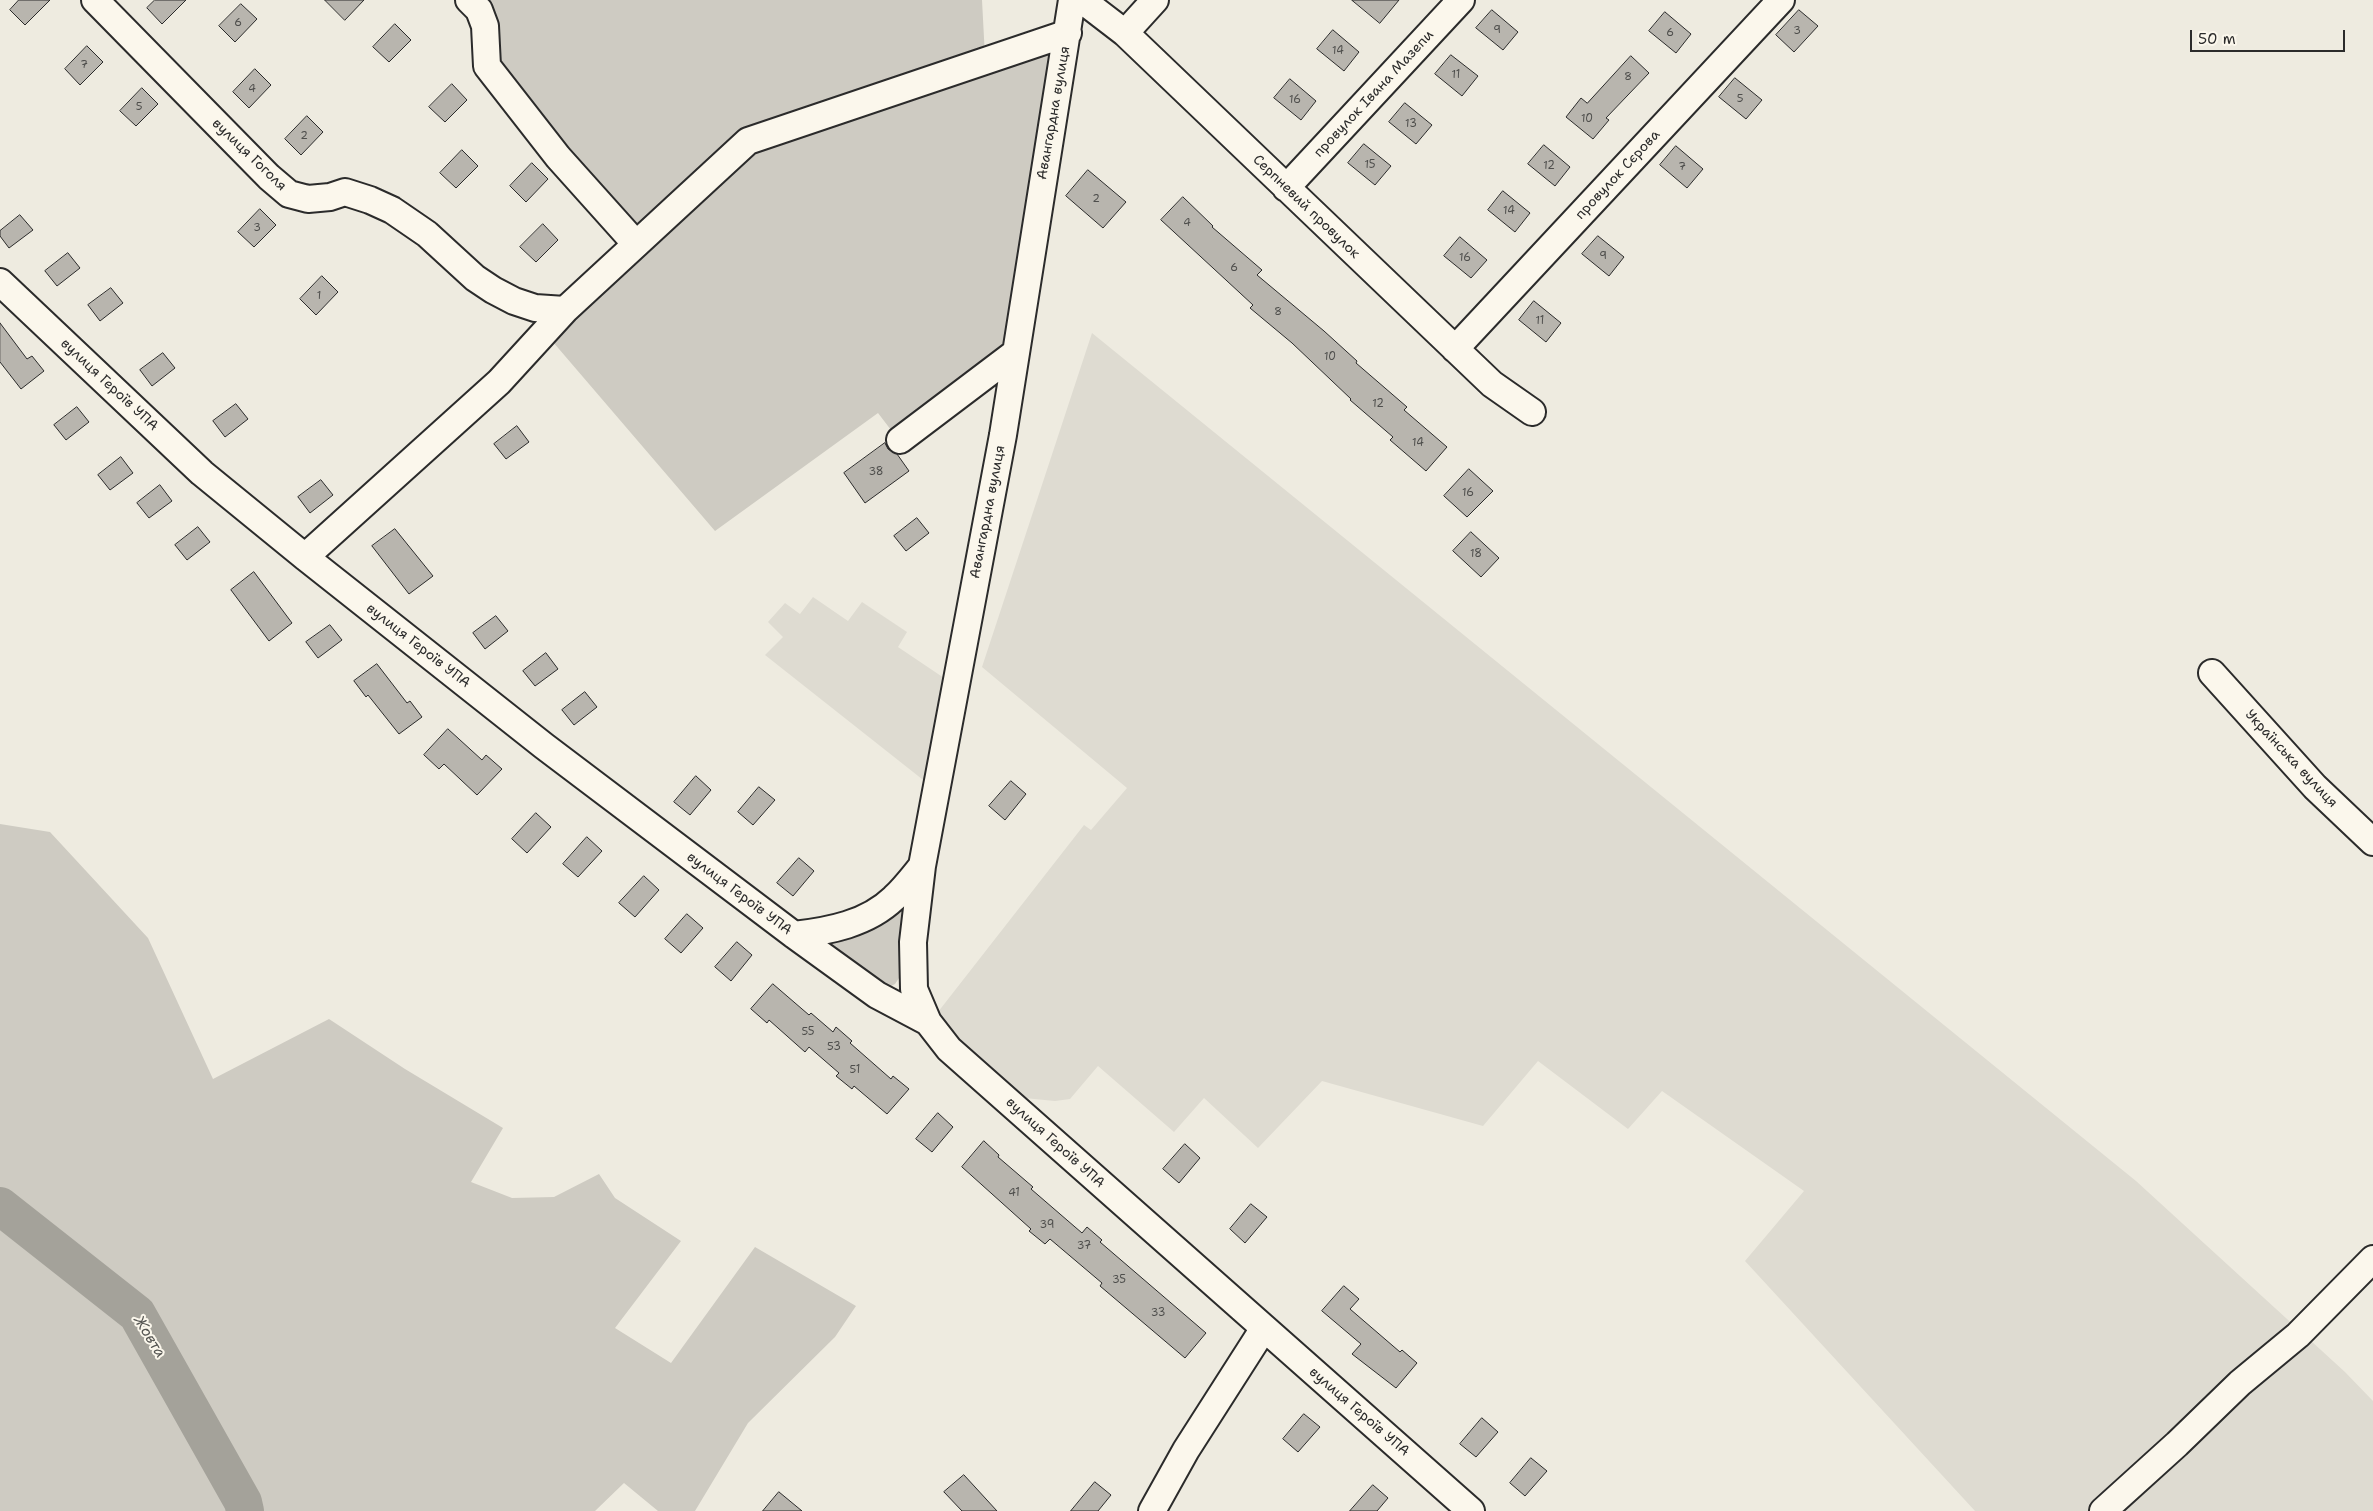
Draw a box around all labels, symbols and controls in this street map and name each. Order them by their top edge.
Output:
house number: 6 [234,16,242,30]
scale bar [2193,20,2348,52]
house number: 9 [1493,23,1501,37]
house number: 3 [1793,24,1801,38]
house number: 6 [1666,26,1674,40]
street label: провулок Івана Мазепи [1311,27,1437,161]
text: 50 m [2198,29,2236,49]
house number: 14 [1332,44,1344,58]
street label: Авангардна вулиця [1034,45,1074,181]
house number: 7 [80,58,88,72]
house number: 11 [1452,68,1460,82]
house number: 8 [1624,70,1632,84]
house number: 4 [248,82,256,96]
house number: 5 [1737,92,1743,106]
house number: 16 [1289,93,1301,107]
house number: 5 [136,100,142,114]
house number: 10 [1581,112,1593,126]
street label: вулиця Гоголя [208,115,290,195]
house number: 13 [1405,117,1417,131]
street label: провулок Сєрова [1572,127,1664,223]
house number: 2 [300,129,308,143]
street label: Серпневий провулок [1249,152,1363,262]
house number: 15 [1364,158,1376,172]
house number: 12 [1543,159,1555,173]
house number: 7 [1678,160,1686,174]
house number: 2 [1092,192,1100,206]
house number: 14 [1503,204,1515,218]
house number: 4 [1183,216,1191,230]
house number: 3 [253,221,261,235]
house number: 9 [1599,249,1607,263]
house number: 16 [1459,251,1471,265]
house number: 6 [1230,261,1238,275]
house number: 1 [317,289,321,303]
house number: 8 [1274,305,1282,319]
house number: 11 [1536,314,1544,328]
street label: вулиця Героїв УПА [57,335,161,435]
house number: 10 [1324,350,1336,364]
house number: 12 [1372,397,1384,411]
house number: 14 [1412,436,1424,450]
street label: Авангардна вулиця [967,444,1009,580]
house number: 38 [868,465,884,479]
house number: 16 [1462,486,1474,500]
house number: 18 [1470,547,1482,561]
street label: вулиця Героїв УПА [363,600,473,692]
street label: Українська вулиця [2241,707,2341,811]
street label: вулиця Героїв УПА [683,849,795,939]
house number: 55 [801,1025,815,1039]
house number: 53 [827,1040,841,1054]
house number: 51 [850,1063,860,1077]
street label: вулиця Героїв УПА [1002,1094,1108,1192]
house number: 41 [1008,1186,1020,1200]
house number: 39 [1040,1218,1054,1232]
house number: 37 [1077,1239,1091,1253]
house number: 35 [1112,1273,1126,1287]
house number: 33 [1151,1306,1165,1320]
water label: Жовта [129,1313,169,1361]
street label: вулиця Героїв УПА [1305,1364,1413,1460]

